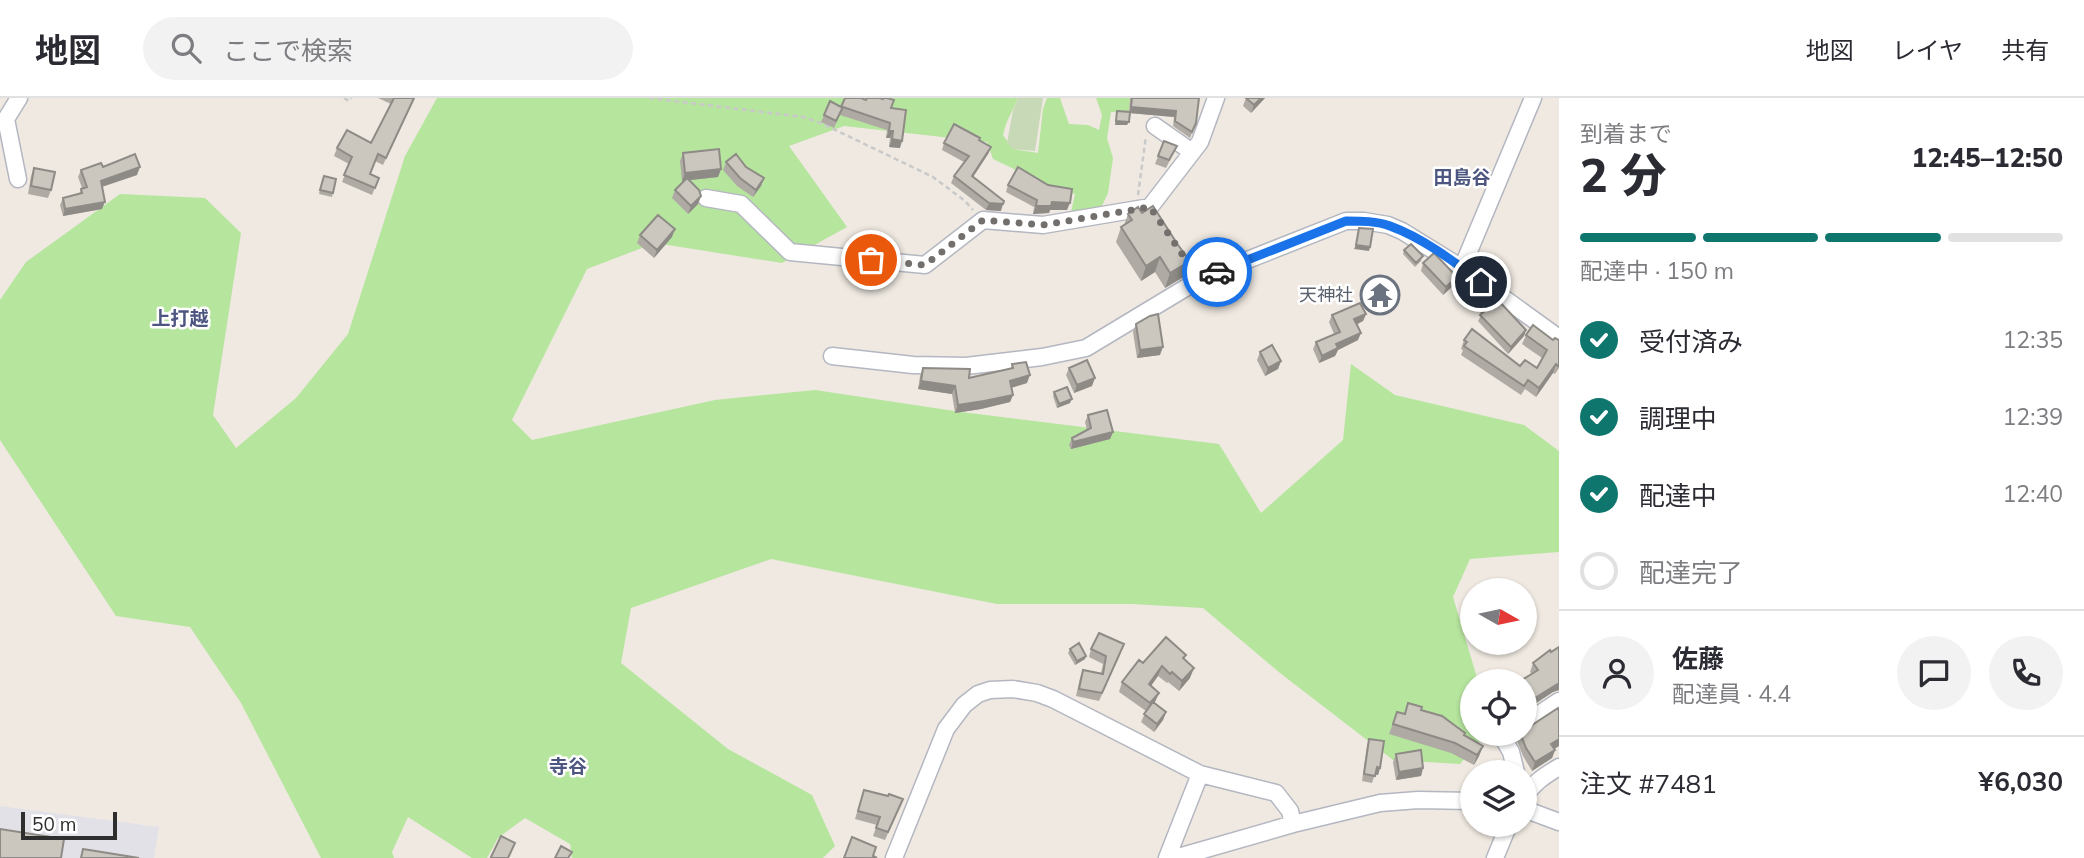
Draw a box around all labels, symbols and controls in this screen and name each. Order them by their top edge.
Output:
search box [143,17,633,80]
text: 地図 [35,29,101,70]
icon: search [167,29,205,67]
text: ここで検索 [223,34,353,67]
text: 地図 [1806,35,1854,65]
text: レイヤ [1892,35,1963,65]
text: 共有 [2001,35,2049,65]
text: 到着まで [1580,119,1672,148]
text: 12:45–12:50 [1912,141,2063,174]
text: 2 分 [1580,146,1667,204]
district label: 田島谷 [1433,165,1491,189]
pin [841,230,901,290]
courier [1182,237,1252,307]
icon: bag [852,241,890,279]
pin [1451,252,1511,312]
icon: car [1198,253,1236,291]
text: 配達中 · 150 m [1580,256,1734,285]
icon: home [1462,263,1500,301]
temple icon: 天神社 [1359,274,1401,316]
place label: 天神社 [1299,283,1353,306]
district label: 上打越 [151,306,209,330]
icon: check [1580,321,1618,359]
text: 受付済み [1639,325,1743,358]
text: 12:35 [2003,325,2063,354]
icon: check [1580,398,1618,436]
text: 調理中 [1639,402,1717,435]
text: 12:39 [2003,402,2063,431]
icon: check [1580,475,1618,513]
text: 配達中 [1639,479,1717,512]
text: 12:40 [2003,479,2063,508]
text: 配達完了 [1639,556,1743,589]
north arrow [1460,578,1536,654]
map controls [1460,578,1537,837]
button: person [1580,636,1654,710]
button: chat [1897,636,1971,710]
button: phone [1989,636,2063,710]
text: 佐藤 [1672,642,1724,675]
button: locate [1460,669,1537,746]
text: 配達員 · 4.4 [1672,679,1791,708]
district label: 寺谷 [549,754,587,778]
button: layers [1460,760,1537,837]
text: ¥6,030 [1979,765,2063,798]
text: 注文 #7481 [1580,767,1717,800]
scale bar [21,809,117,841]
text: 50 m [32,812,76,836]

